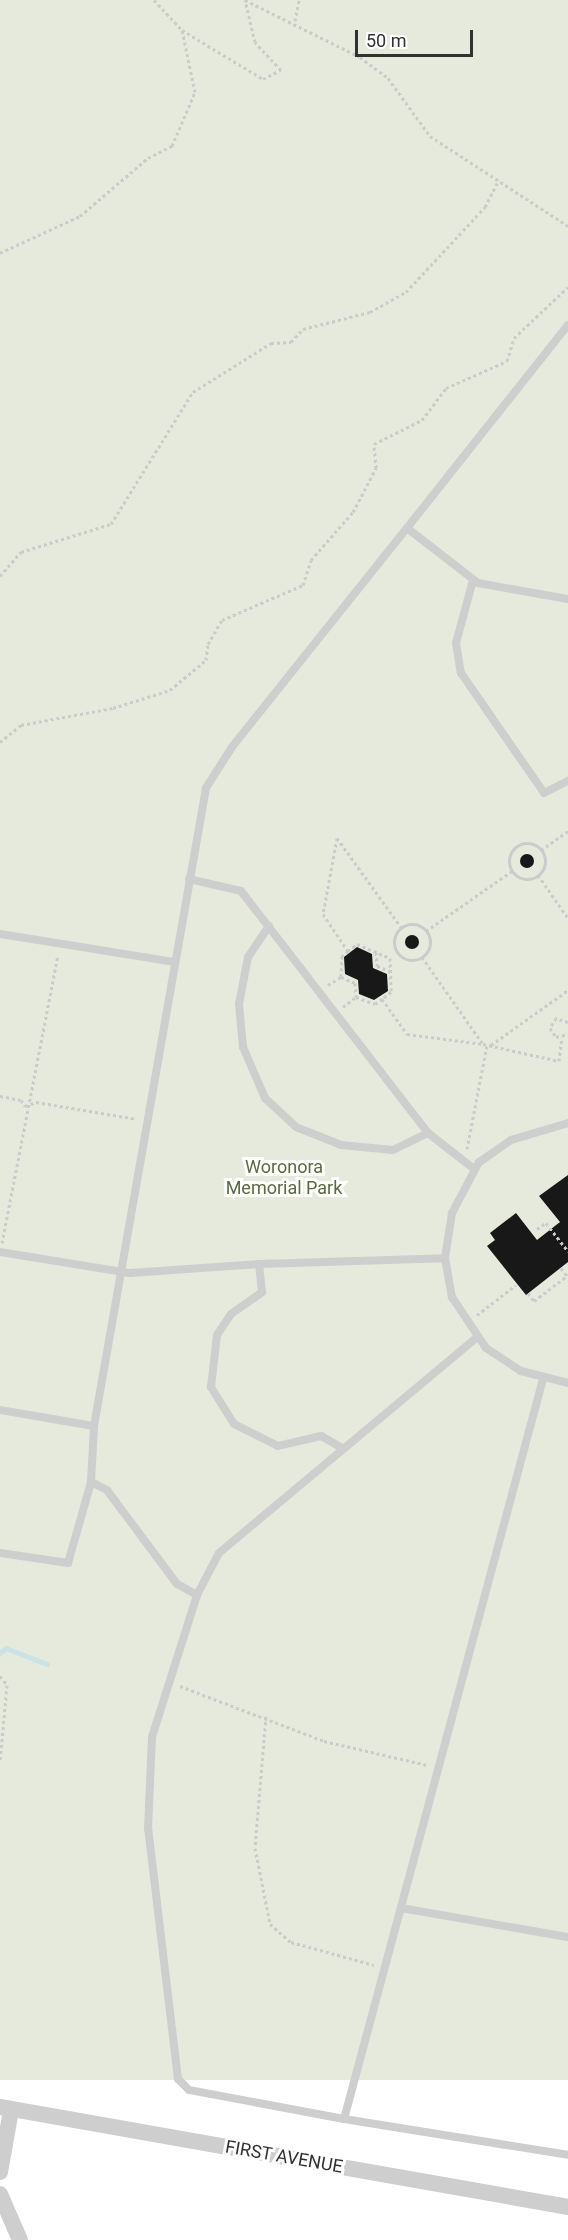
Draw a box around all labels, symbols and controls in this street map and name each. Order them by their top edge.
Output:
scale bar [358,18,476,56]
text: 50 m [366,30,406,51]
park label: Woronora Memorial Park [226,1157,342,1200]
street label: FIRST AVENUE [223,2136,345,2178]

